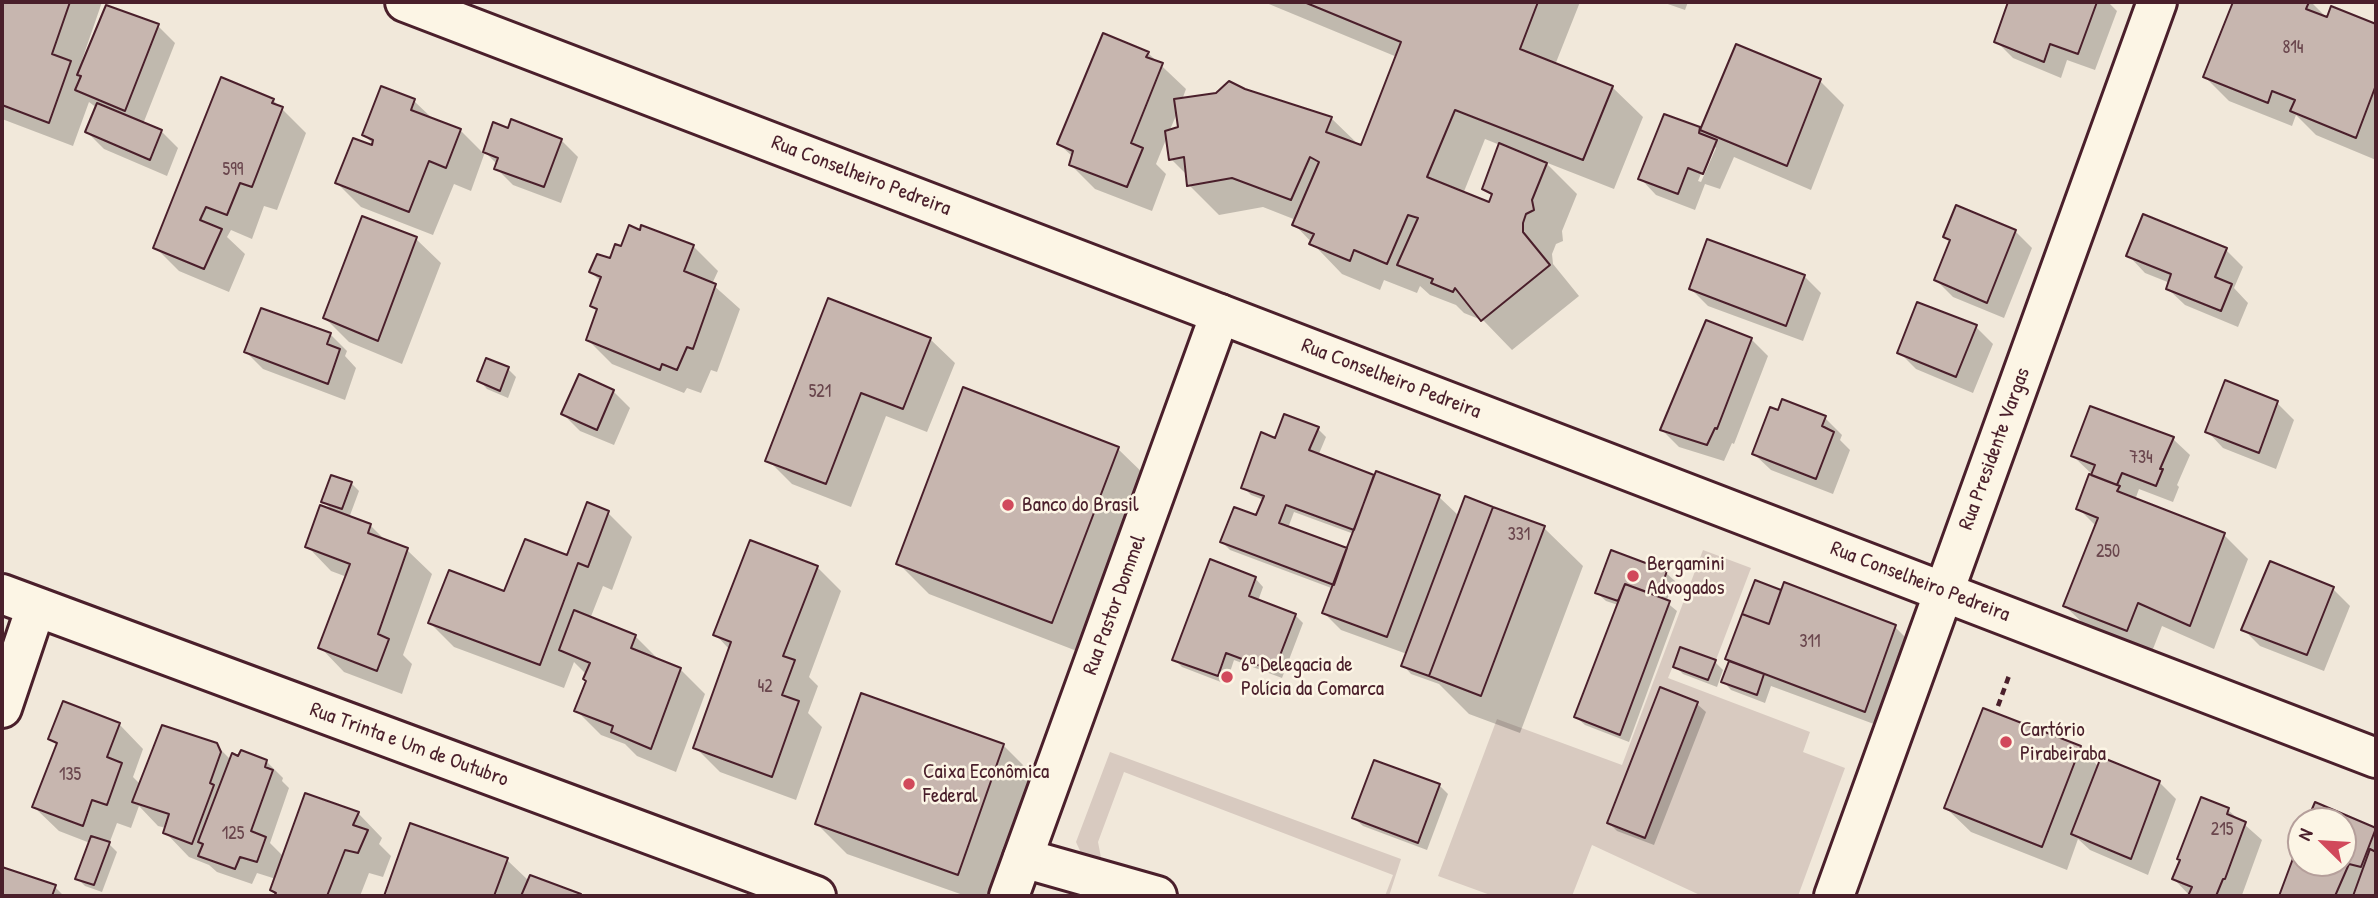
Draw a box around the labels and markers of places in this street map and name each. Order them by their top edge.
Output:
place label: Banco do Brasil [1022,492,1139,518]
marker: Banco do Brasil [1000,497,1016,513]
place label: Bergamini Advogados [1647,551,1725,601]
marker: Bergamini Advogados [1625,568,1641,584]
place label: 6ª Delegacia de Polícia da Comarca [1241,652,1384,702]
marker: 6ª Delegacia de Polícia da Comarca [1219,669,1235,685]
place label: Cartório Pirabeiraba [2020,717,2106,767]
marker: Cartório Pirabeiraba [1998,734,2014,750]
place label: Caixa Econômica Federal [923,759,1049,809]
marker: Caixa Econômica Federal [901,776,917,792]

